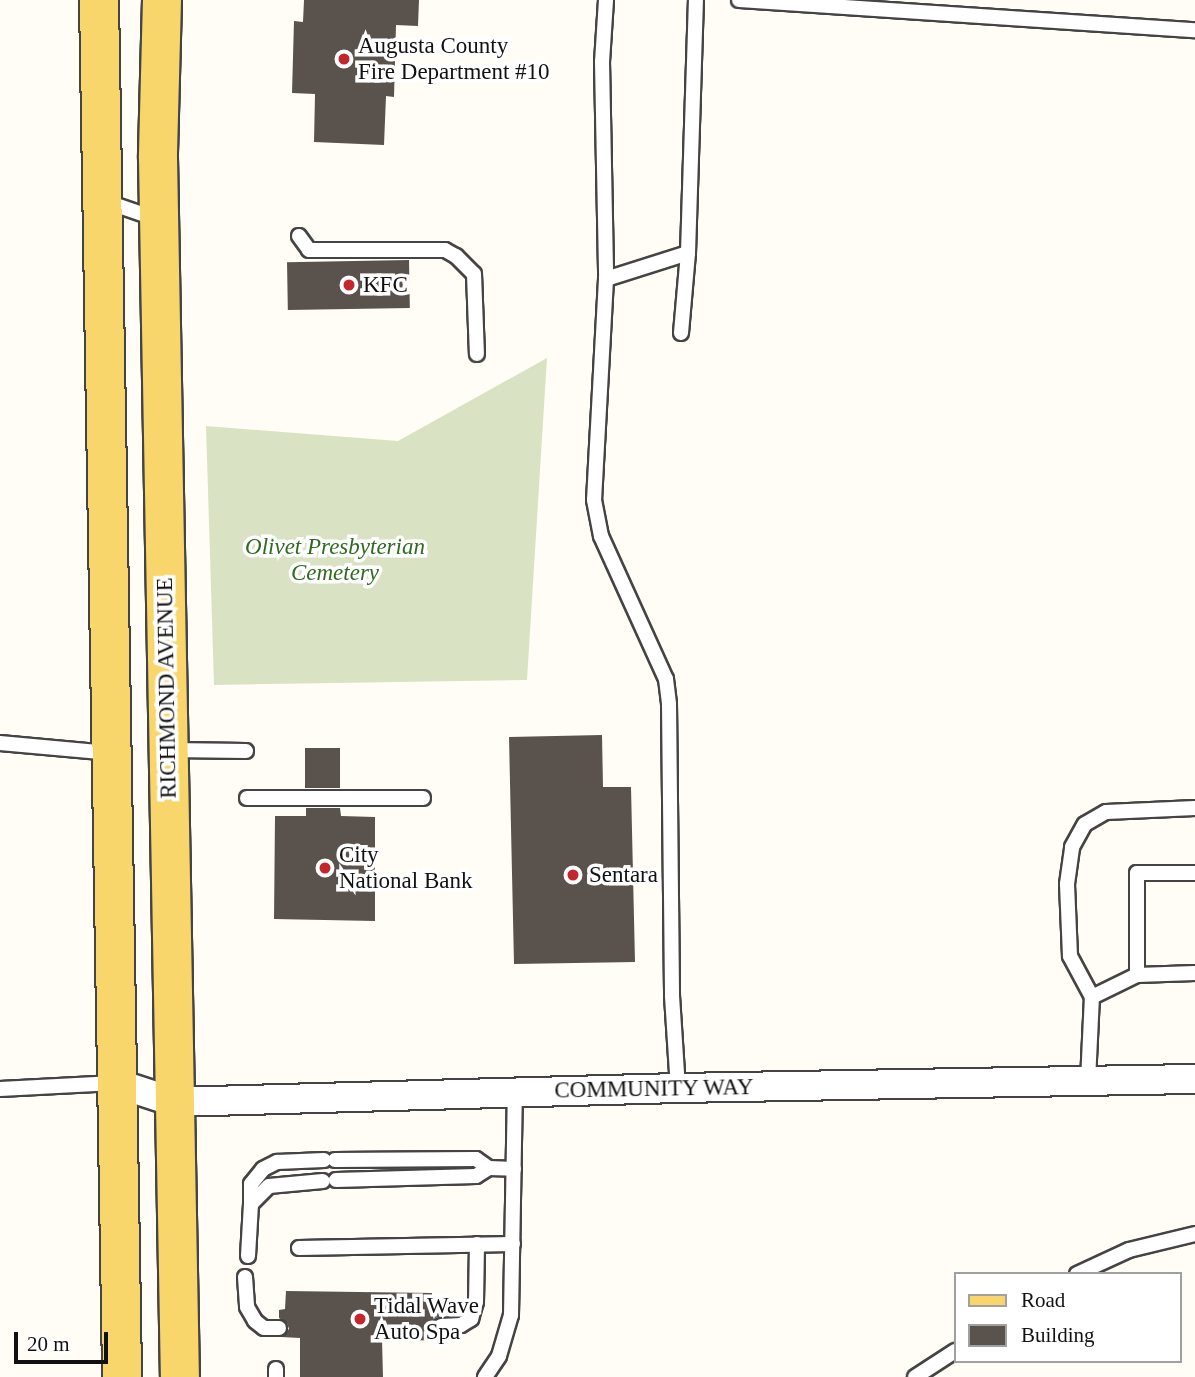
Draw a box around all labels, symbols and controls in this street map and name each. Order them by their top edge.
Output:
place label: Augusta County Fire Department #10 [358,32,550,86]
marker: Augusta County Fire Department #10 [336,51,352,67]
place label: KFC [363,271,408,299]
marker: KFC [341,277,357,293]
park label: Olivet Presbyterian Cemetery [245,533,425,587]
street label: RICHMOND AVENUE [151,576,183,800]
place label: City National Bank [339,841,472,895]
marker: City National Bank [317,860,333,876]
place label: Sentara [589,861,658,889]
marker: Sentara [563,865,583,885]
street label: COMMUNITY WAY [554,1073,754,1105]
legend [954,1272,1181,1363]
text: Road [1021,1288,1065,1312]
place label: Tidal Wave Auto Spa [374,1292,479,1346]
marker: Tidal Wave Auto Spa [352,1311,368,1327]
scale bar [18,1318,112,1362]
text: Building [1021,1323,1095,1347]
text: 20 m [27,1332,70,1356]

